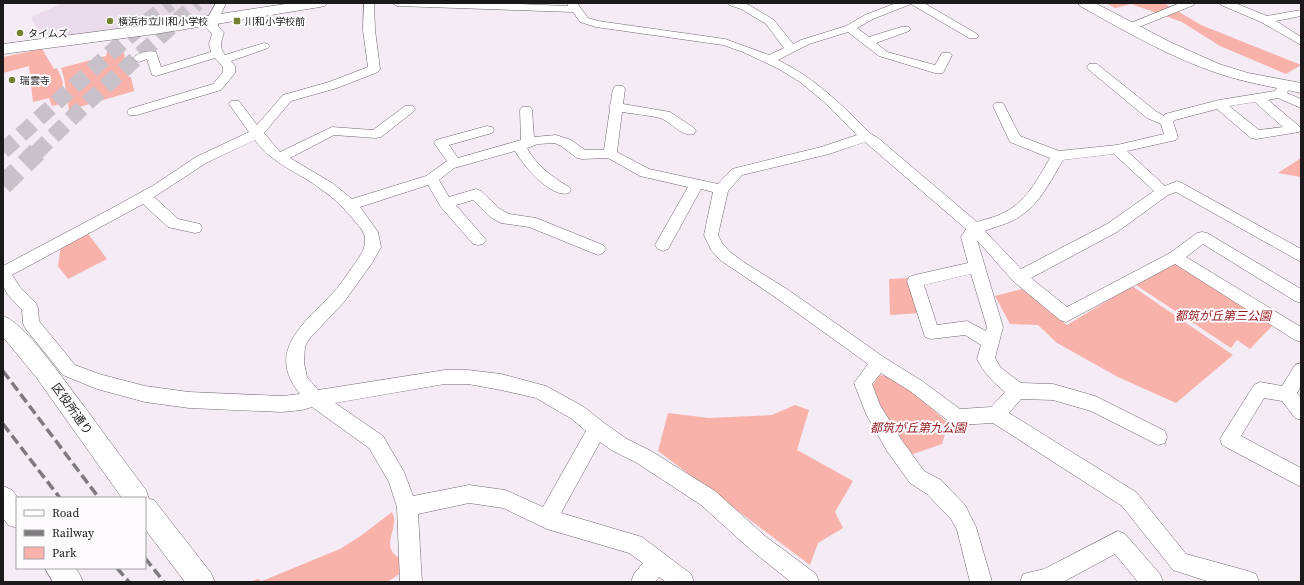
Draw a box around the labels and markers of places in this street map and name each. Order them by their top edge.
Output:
place label: 横浜市立川和小学校 [118,15,208,28]
place label: 川和小学校前 [245,15,305,28]
marker: 横浜市立川和小学校 [105,16,115,26]
marker: 川和小学校前 [232,16,242,26]
place label: タイムズ [28,27,68,40]
marker: タイムズ [15,28,25,38]
place label: 瑞雲寺 [20,74,50,87]
marker: 瑞雲寺 [7,75,17,85]

